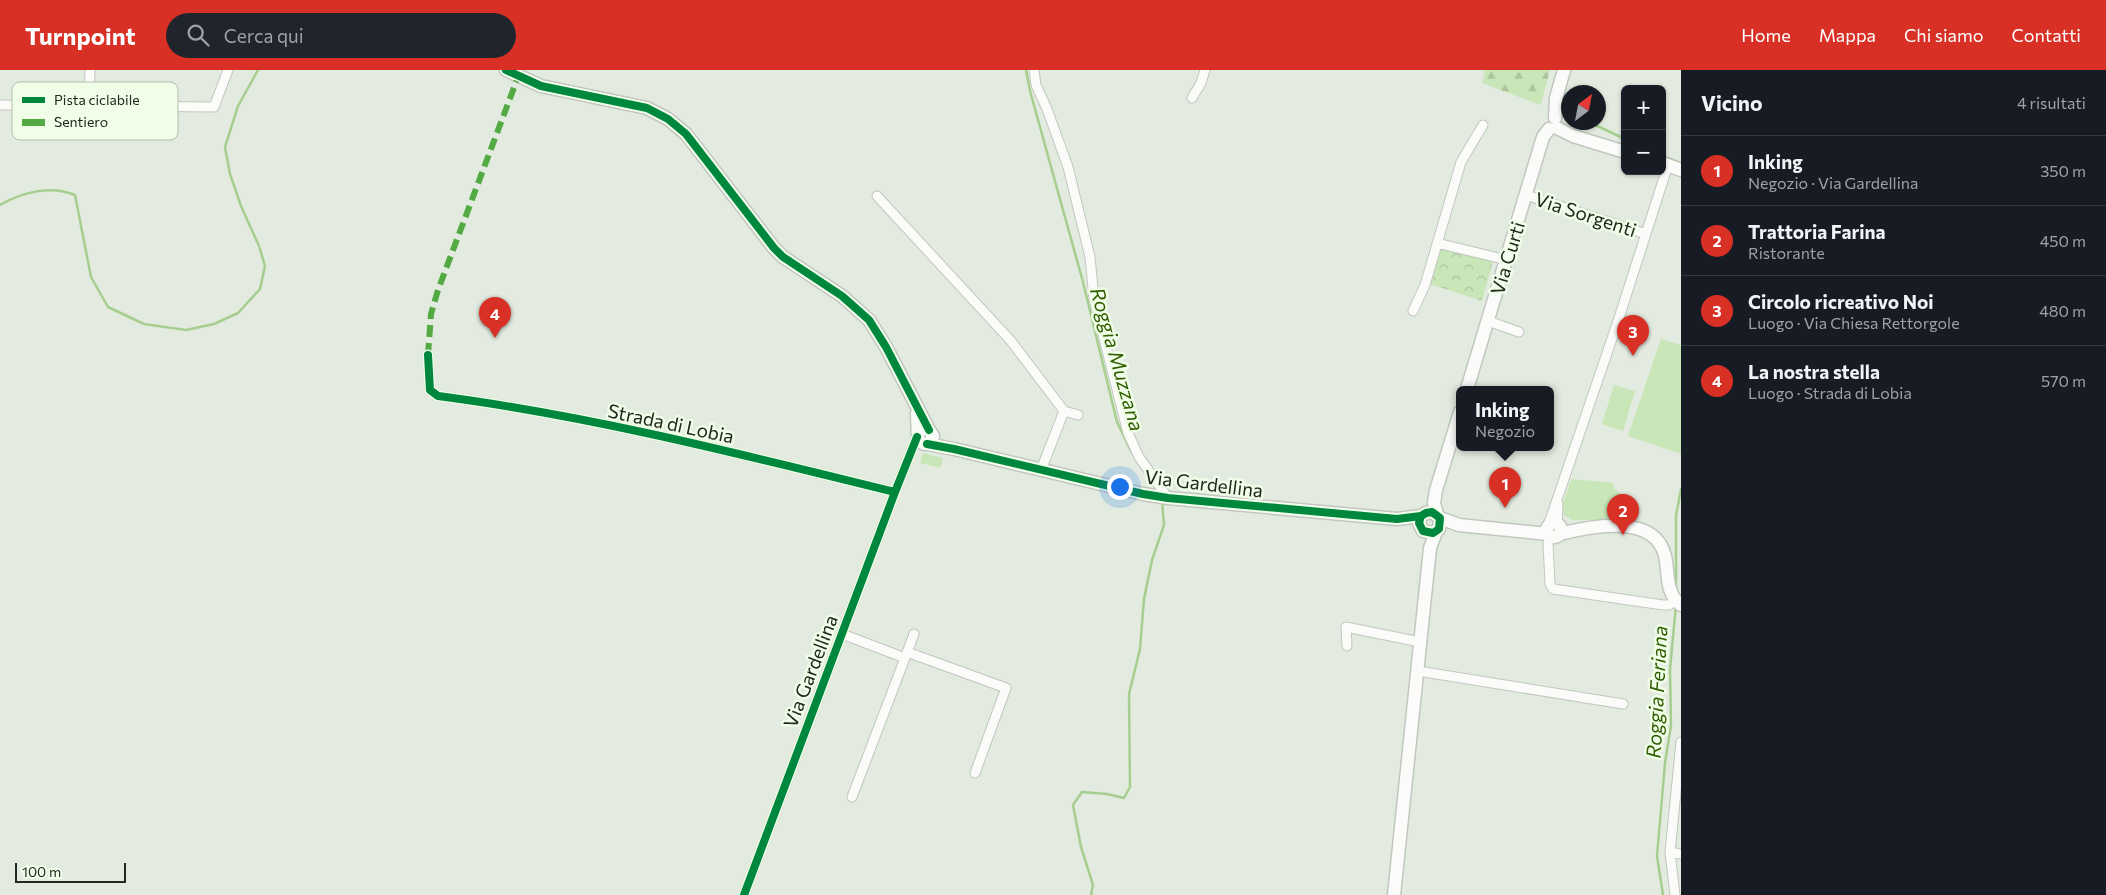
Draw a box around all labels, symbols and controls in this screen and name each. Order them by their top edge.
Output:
search box [166,13,516,58]
text: Turnpoint [25,21,136,50]
icon: search [184,21,212,49]
text: Cerca qui [224,24,304,47]
text: Home [1741,24,1791,46]
text: Mappa [1819,24,1876,46]
text: Chi siamo [1904,24,1983,46]
text: Contatti [2011,24,2081,46]
legend [12,82,178,140]
north arrow [1561,85,1606,130]
map controls [1621,85,1666,175]
button: + [1621,85,1666,130]
text: Vicino [1701,90,1762,115]
text: Pista ciclabile [54,91,140,108]
text: 4 risultati [2017,93,2086,112]
text: Sentiero [54,113,108,130]
button: − [1621,130,1666,175]
text: Inking [1748,150,1803,173]
text: 1 [1713,161,1721,180]
text: 350 m [2040,161,2086,180]
text: Negozio · Via Gardellina [1748,173,1918,192]
street label: Via Sorgenti [1532,187,1640,241]
street label: Via Curti [1485,219,1529,297]
text: Trattoria Farina [1748,220,1886,243]
text: 2 [1712,231,1722,250]
text: 450 m [2040,231,2086,250]
text: Ristorante [1748,243,1825,262]
water label: Roggia Muzzana [1086,284,1150,434]
text: Circolo ricreativo Noi [1748,290,1934,313]
pin: 4 [479,297,511,338]
text: 3 [1712,301,1722,320]
text: 480 m [2039,301,2086,320]
text: Luogo · Via Chiesa Rettorgole [1748,313,1960,332]
pin: 3 [1617,315,1649,356]
text: La nostra stella [1748,360,1880,383]
text: 4 [1712,371,1722,390]
text: 570 m [2041,371,2086,390]
text: Luogo · Strada di Lobia [1748,383,1912,402]
popup [1456,386,1554,451]
street label: Strada di Lobia [606,398,736,448]
text: Inking [1475,398,1530,421]
text: Negozio [1475,421,1535,440]
street label: Via Gardellina [1144,464,1264,502]
pin: 1 [1489,467,1521,508]
your location [1107,474,1133,500]
pin: 2 [1607,494,1639,535]
street label: Via Gardellina [778,611,842,731]
water label: Roggia Feriana [1641,625,1671,759]
scale bar [15,860,126,883]
text: 100 m [22,863,61,880]

